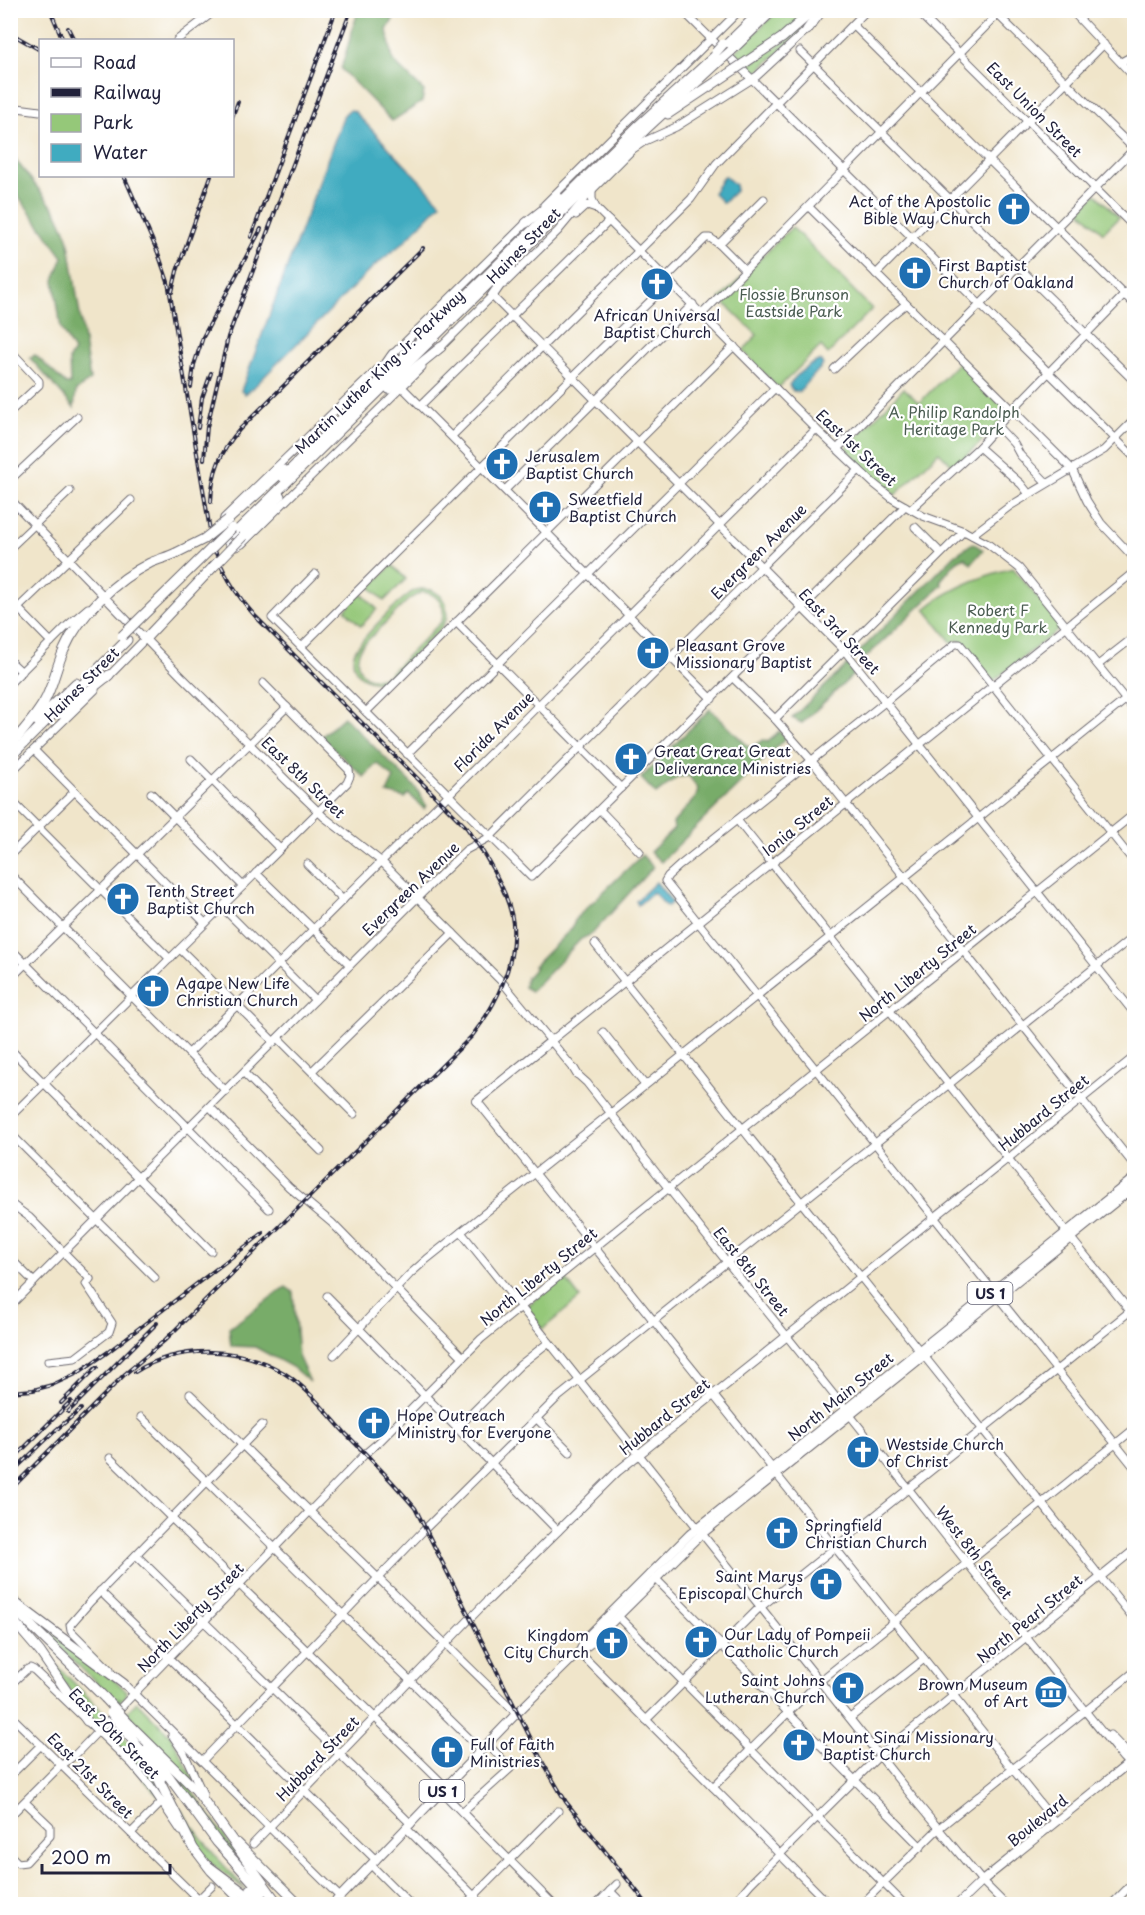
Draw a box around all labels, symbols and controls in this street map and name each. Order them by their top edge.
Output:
legend [39,39,234,177]
text: Road [93,48,137,75]
street label: East Union Street [982,56,1088,162]
text: Railway [93,78,161,105]
text: Park [93,108,133,135]
text: Water [93,138,148,165]
place label: Act of the Apostolic Bible Way Church [849,189,991,229]
church icon: Act of the Apostolic Bible Way Church [996,191,1032,227]
street label: Haines Street [481,202,565,288]
place label: First Baptist Church of Oakland [938,253,1074,293]
church icon: First Baptist Church of Oakland [897,255,933,291]
church icon: African Universal Baptist Church [639,266,675,302]
park label: Flossie Brunson Eastside Park [739,282,849,322]
street label: Martin Luther King Jr. Parkway [289,284,469,458]
place label: African Universal Baptist Church [594,303,720,343]
park label: A. Philip Randolph Heritage Park [888,400,1020,440]
street label: East 1st Street [811,403,903,491]
place label: Jerusalem Baptist Church [525,444,634,484]
church icon: Jerusalem Baptist Church [484,446,520,482]
place label: Sweetfield Baptist Church [568,487,677,527]
church icon: Sweetfield Baptist Church [527,489,563,525]
street label: Evergreen Avenue [705,498,811,604]
street label: East 3rd Street [794,583,886,679]
park label: Robert F Kennedy Park [948,598,1048,638]
place label: Pleasant Grove Missionary Baptist [676,633,812,673]
church icon: Pleasant Grove Missionary Baptist [635,635,671,671]
street label: Haines Street [38,641,124,727]
street label: Florida Avenue [448,686,538,776]
street label: East 8th Street [257,731,351,823]
place label: Great Great Great Deliverance Ministries [654,739,811,779]
church icon: Great Great Great Deliverance Ministries [613,741,649,777]
street label: Ionia Street [757,789,837,861]
street label: Evergreen Avenue [356,835,464,941]
place label: Tenth Street Baptist Church [146,879,255,919]
church icon: Tenth Street Baptist Church [105,881,141,917]
street label: North Liberty Street [853,917,981,1027]
place label: Agape New Life Christian Church [176,971,298,1011]
church icon: Agape New Life Christian Church [135,973,171,1009]
street label: Hubbard Street [993,1068,1093,1156]
street label: North Liberty Street [474,1221,602,1331]
street label: East 8th Street [709,1221,795,1321]
road number: US 1 [968,1282,1012,1304]
street label: North Main Street [782,1346,898,1446]
street label: Hubbard Street [614,1372,714,1460]
place label: Hope Outreach Ministry for Everyone [397,1403,552,1443]
church icon: Hope Outreach Ministry for Everyone [356,1405,392,1441]
place label: Westside Church of Christ [886,1432,1004,1472]
church icon: Westside Church of Christ [845,1434,881,1470]
street label: West 8th Street [931,1500,1019,1604]
place label: Springfield Christian Church [805,1513,927,1553]
church icon: Springfield Christian Church [764,1515,800,1551]
street label: North Liberty Street [131,1557,249,1677]
place label: Saint Marys Episcopal Church [678,1564,803,1604]
church icon: Saint Marys Episcopal Church [808,1566,844,1602]
street label: North Pearl Street [971,1568,1087,1668]
place label: Our Lady of Pompeii Catholic Church [724,1622,871,1662]
place label: Kingdom City Church [503,1623,589,1663]
church icon: Our Lady of Pompeii Catholic Church [683,1624,719,1660]
church icon: Kingdom City Church [594,1625,630,1661]
place label: Saint Johns Lutheran Church [705,1668,825,1708]
church icon: Saint Johns Lutheran Church [830,1670,866,1706]
place label: Brown Museum of Art [917,1672,1028,1712]
museum icon: Brown Museum of Art [1033,1674,1069,1710]
street label: East 20th Street [64,1682,166,1784]
street label: Hubbard Street [270,1710,364,1806]
place label: Mount Sinai Missionary Baptist Church [822,1725,994,1765]
street label: East 21st Street [43,1727,139,1823]
church icon: Mount Sinai Missionary Baptist Church [781,1727,817,1763]
place label: Full of Faith Ministries [470,1732,555,1772]
church icon: Full of Faith Ministries [429,1734,465,1770]
road number: US 1 [420,1780,464,1802]
street label: Boulevard [1002,1789,1072,1851]
scale bar [42,1837,170,1875]
text: 200 m [51,1843,111,1870]

